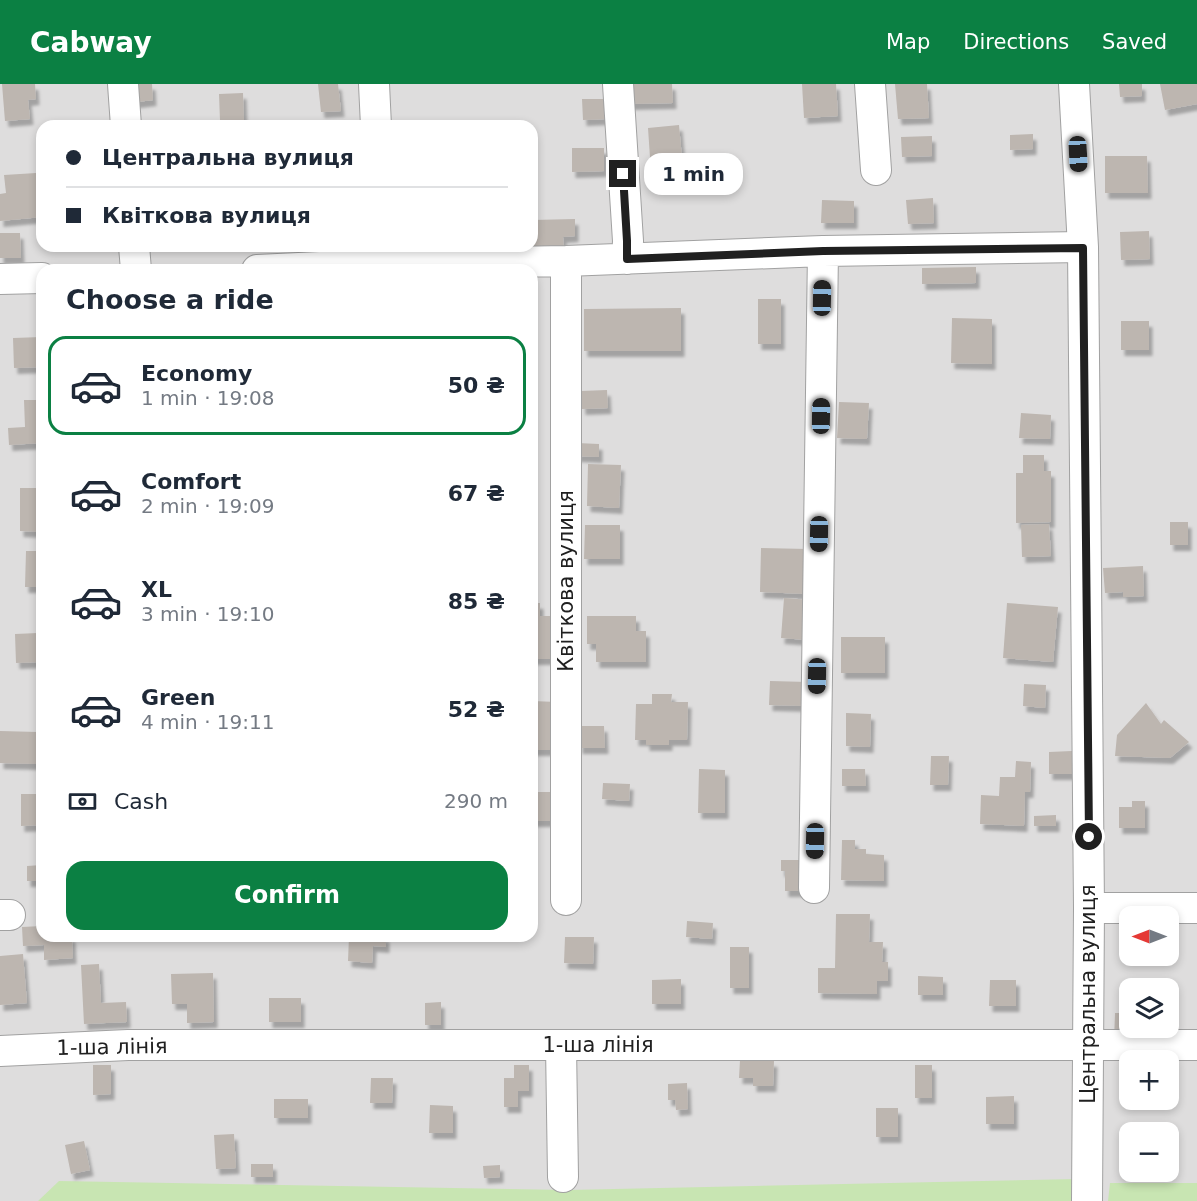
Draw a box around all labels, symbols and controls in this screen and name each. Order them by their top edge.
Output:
text: Cabway [30,26,152,59]
text: Map [886,30,930,54]
text: Directions [963,30,1069,54]
text: Saved [1102,30,1167,54]
car [1068,136,1088,172]
text: Центральна вулиця [102,145,354,170]
callout: 1 min [644,153,743,195]
route end [609,160,636,187]
text: 1 min [662,162,725,186]
text: Квіткова вулиця [102,203,311,228]
car [813,280,831,316]
text: Choose a ride [66,284,274,315]
icon: car [69,359,123,413]
text: Economy [141,361,252,386]
text: 50 ₴ [448,373,505,398]
text: 1 min · 19:08 [141,386,275,410]
car [812,398,830,434]
icon: car [69,467,123,521]
text: Comfort [141,469,241,494]
text: 67 ₴ [448,481,505,506]
street label: Квіткова вулиця [554,490,578,672]
text: 2 min · 19:09 [141,494,275,518]
car [810,516,828,552]
icon: car [69,575,123,629]
text: XL [141,577,172,602]
text: 85 ₴ [448,589,505,614]
text: 3 min · 19:10 [141,602,275,626]
car [808,658,826,694]
icon: car [69,683,123,737]
text: Green [141,685,215,710]
text: 52 ₴ [448,697,505,722]
text: 4 min · 19:11 [141,710,275,734]
icon: cash [66,785,99,818]
text: Cash [114,789,168,814]
text: 290 m [444,789,508,813]
car [806,823,824,859]
route start [1075,823,1102,850]
button: Confirm [66,861,508,930]
street label: Центральна вулиця [1076,884,1100,1104]
north arrow [1119,906,1179,966]
map controls [1119,906,1179,1182]
button: layers [1119,978,1179,1038]
street label: 1-ша лінія [542,1033,654,1057]
street label: 1-ша лінія [56,1034,168,1060]
button: + [1119,1050,1179,1110]
button: − [1119,1122,1179,1182]

